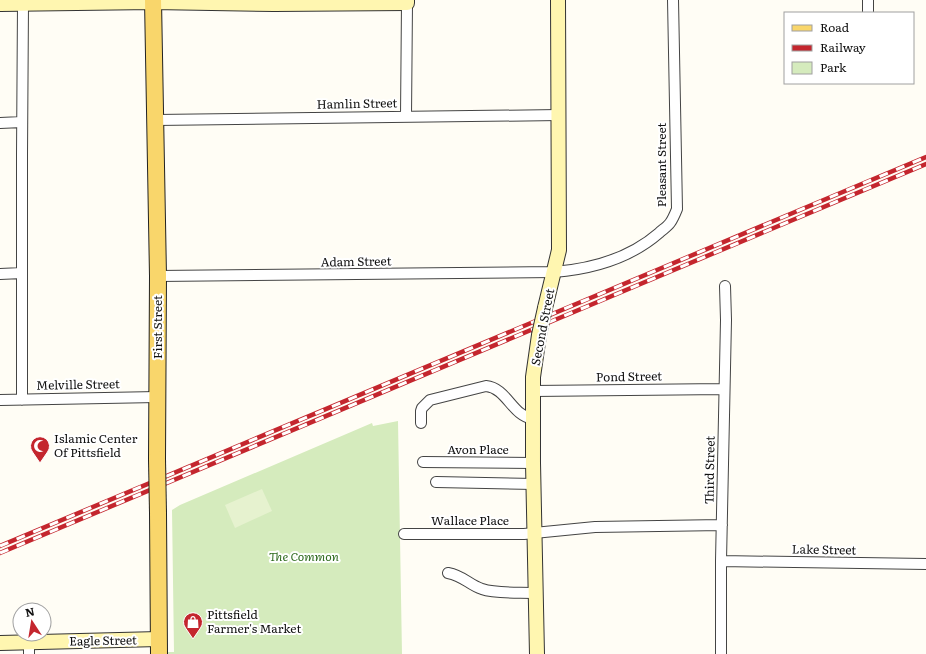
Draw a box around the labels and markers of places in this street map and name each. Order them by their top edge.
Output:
place label: Islamic Center Of Pittsfield [54,429,138,461]
mosque icon: Islamic Center Of Pittsfield [29,435,51,463]
place label: Pittsfield Farmer's Market [207,605,301,637]
shop icon: Pittsfield Farmer's Market [182,611,204,639]

